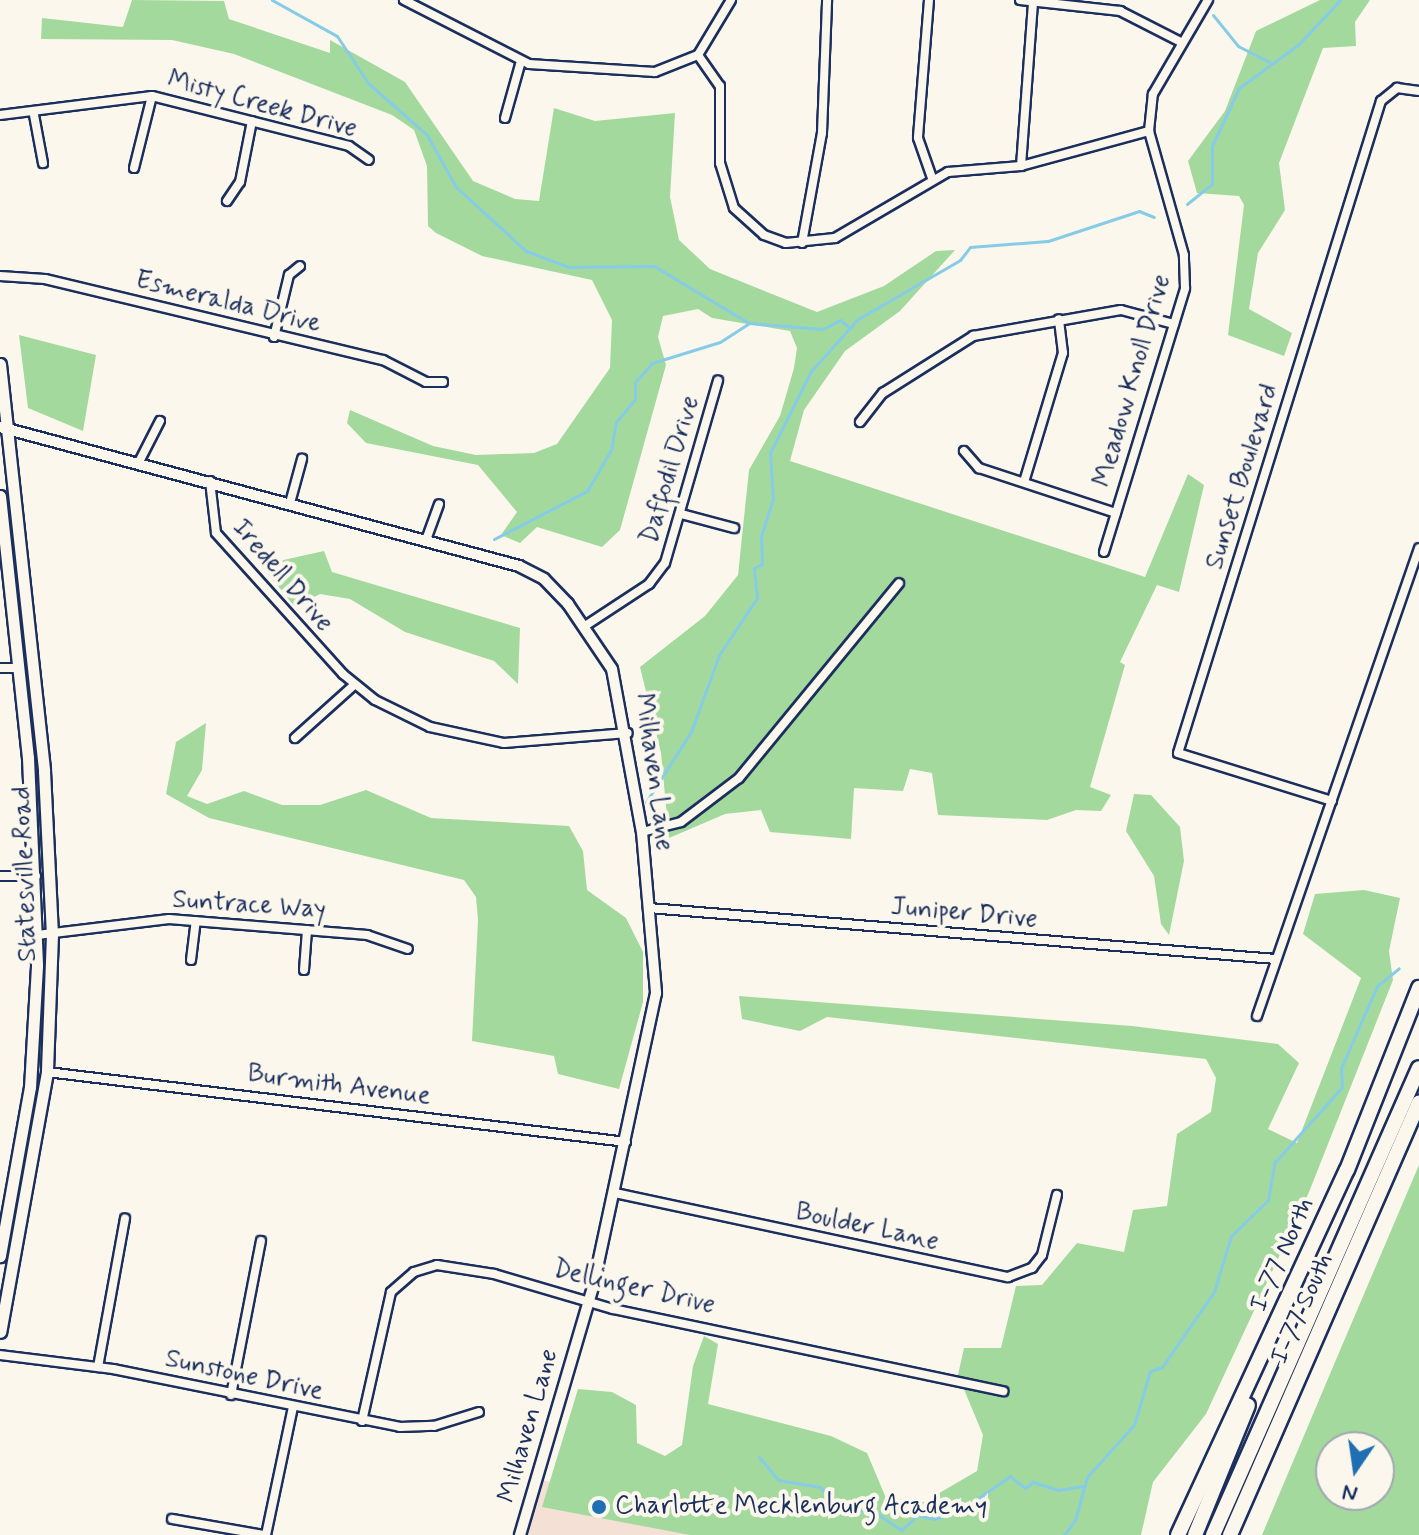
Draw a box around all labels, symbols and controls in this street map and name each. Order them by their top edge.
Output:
street label: Misty Creek Drive [164,65,360,145]
street label: Esmeralda Drive [133,265,323,341]
street label: Meadow Knoll Drive [1088,272,1178,490]
street label: Sunset Boulevard [1200,382,1286,572]
street label: Daffodil Drive [635,393,707,547]
street label: Iredell Drive [225,514,339,638]
street label: Milhaven Lane [626,690,680,854]
street label: Statesville Road [7,787,45,961]
street label: Suntrace Way [169,885,329,927]
street label: Juniper Drive [890,892,1038,936]
street label: Burmith Avenue [246,1059,432,1113]
street label: I-77 North [1244,1193,1322,1317]
street label: Boulder Lane [794,1198,940,1258]
street label: I-77 South [1265,1249,1341,1369]
street label: Dellinger Drive [550,1254,718,1322]
street label: Sunstone Drive [163,1344,325,1408]
street label: Milhaven Lane [492,1344,566,1508]
north arrow [1315,1431,1395,1511]
text: N [1340,1477,1360,1508]
place label: Charlotte Mecklenburg Academy [615,1491,993,1523]
marker: Charlotte Mecklenburg Academy [590,1498,608,1516]

